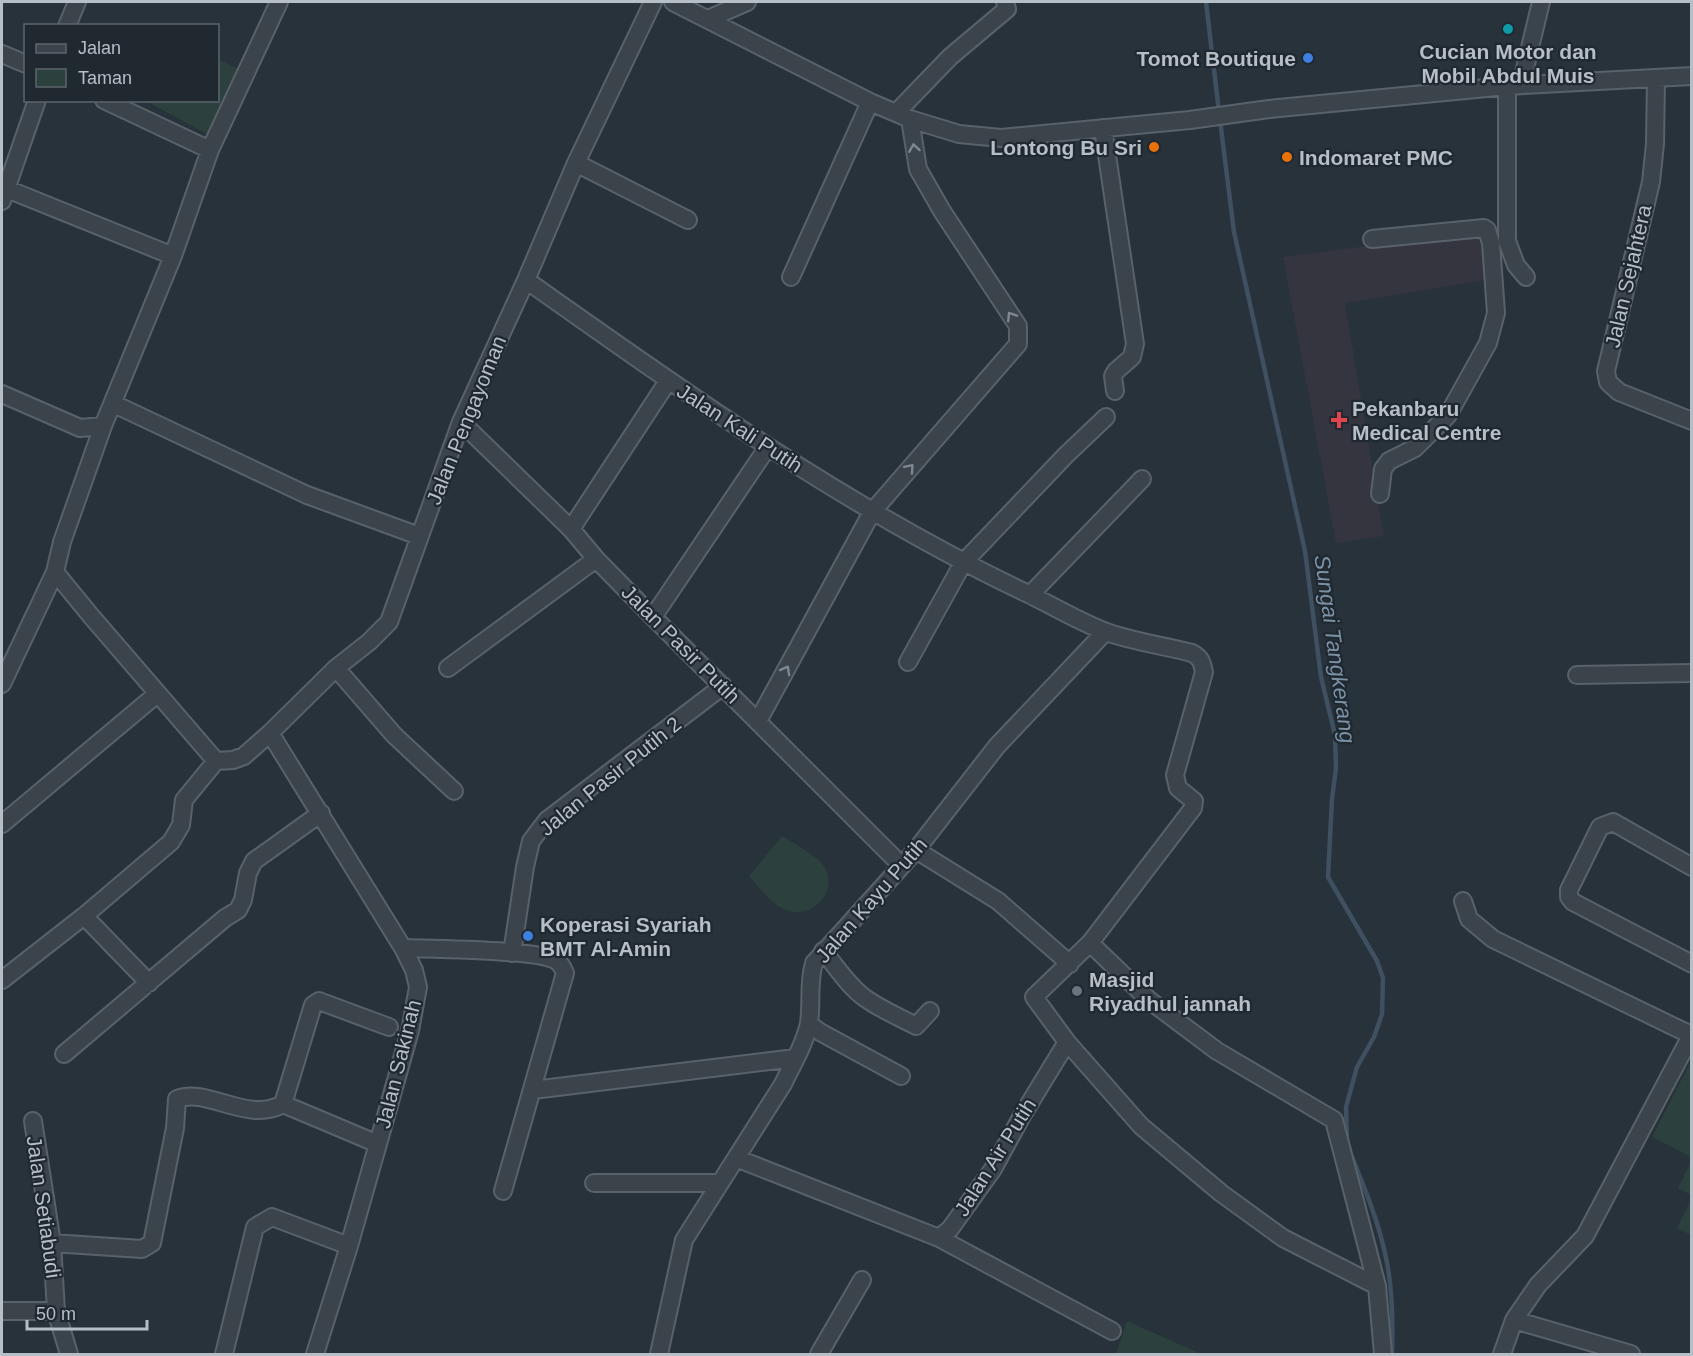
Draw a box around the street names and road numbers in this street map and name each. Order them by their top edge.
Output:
street label: Jalan Sejahtera [1600,202,1656,350]
street label: Jalan Pengayoman [422,332,510,508]
street label: Jalan Kali Putih [673,379,807,477]
street label: Jalan Pasir Putih [617,580,745,708]
street label: Jalan Pasir Putih 2 [535,712,685,840]
street label: Jalan Kayu Putih [811,833,931,967]
street label: Jalan Sakinah [371,997,425,1131]
street label: Jalan Air Putih [950,1094,1040,1220]
street label: Jalan Setiabudi [23,1134,65,1280]

